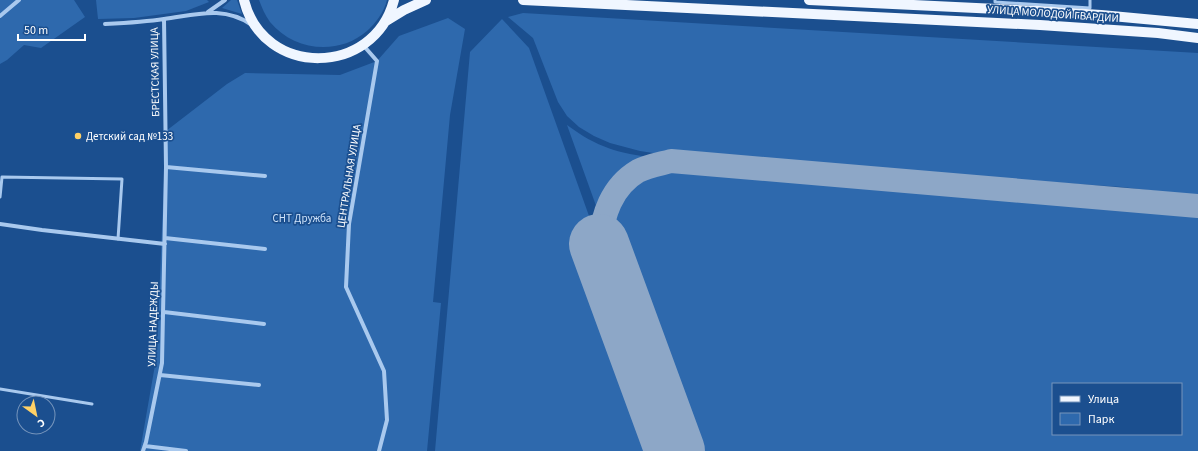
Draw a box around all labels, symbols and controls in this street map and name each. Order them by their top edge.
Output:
street label: УЛИЦА МОЛОДОЙ ГВАРДИИ [987,2,1119,26]
scale bar [18,16,85,42]
text: 50 m [24,22,48,39]
street label: БРЕСТСКАЯ УЛИЦА [147,27,163,117]
street label: ЦЕНТРАЛЬНАЯ УЛИЦА [333,123,365,229]
place label: Детский сад №133 [86,129,173,144]
marker: Детский сад №133 [73,131,83,141]
park label: СНТ Дружба [273,211,331,226]
street label: УЛИЦА НАДЕЖДЫ [144,281,162,367]
legend [1052,383,1182,435]
text: Улица [1088,391,1119,408]
north arrow [16,395,56,435]
text: Парк [1088,411,1114,428]
text: С [34,415,48,431]

